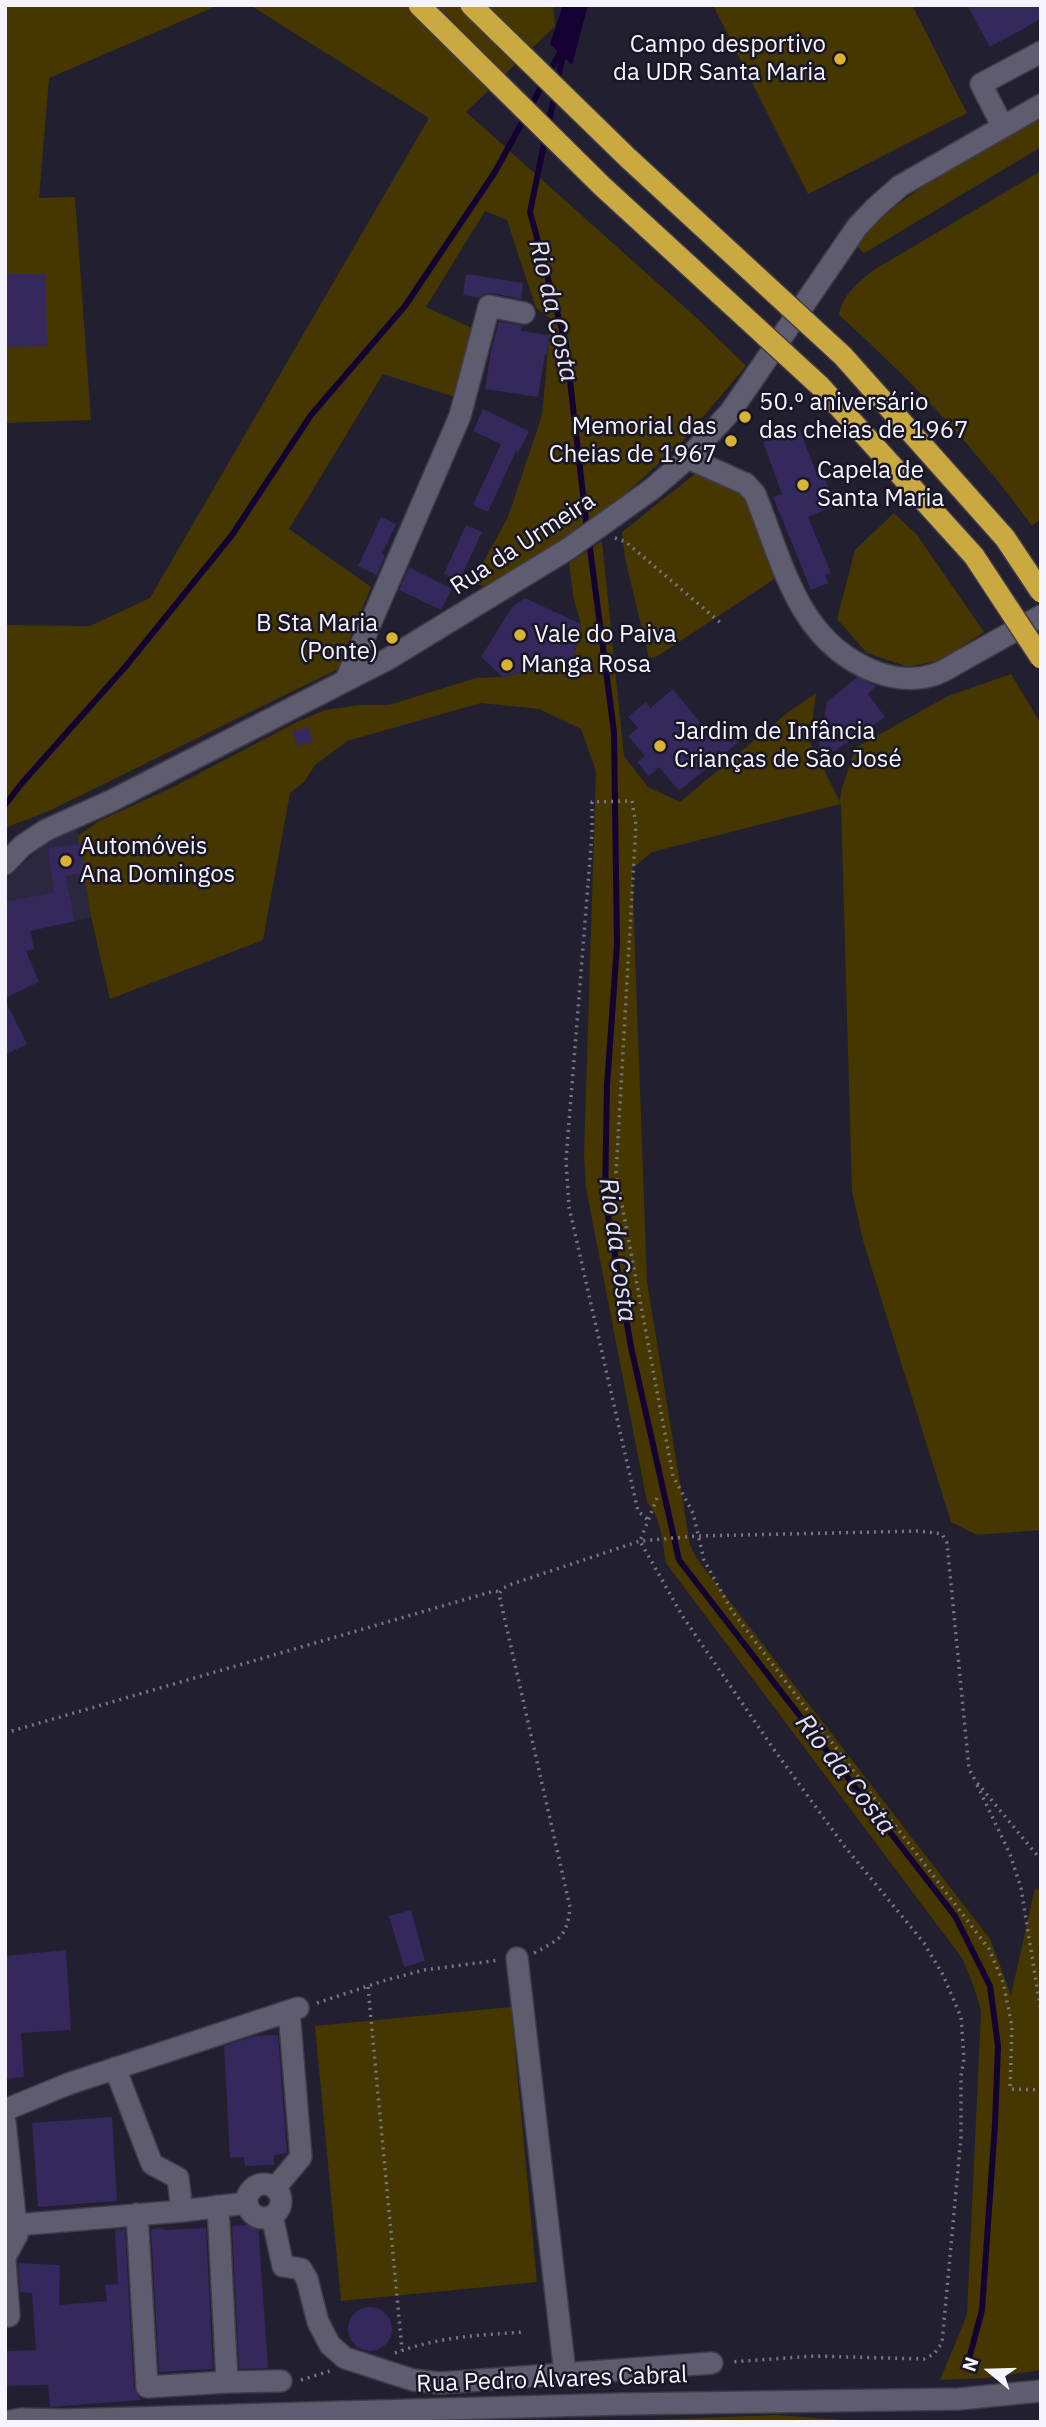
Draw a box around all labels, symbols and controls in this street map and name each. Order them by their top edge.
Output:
place label: Campo desportivo da UDR Santa Maria [613,31,826,87]
marker: Campo desportivo da UDR Santa Maria [832,51,848,67]
water label: Rio da Costa [521,237,585,385]
place label: 50.º aniversário das cheias de 1967 [759,389,968,445]
marker: 50.º aniversário das cheias de 1967 [737,409,753,425]
place label: Memorial das Cheias de 1967 [549,413,717,469]
marker: Memorial das Cheias de 1967 [723,433,739,449]
place label: Capela de Santa Maria [817,457,944,513]
marker: Capela de Santa Maria [795,477,811,493]
street label: Rua da Urmeira [445,487,601,601]
place label: B Sta Maria (Ponte) [256,610,378,666]
place label: Vale do Paiva [534,621,677,649]
marker: Vale do Paiva [512,627,528,643]
marker: B Sta Maria (Ponte) [384,630,400,646]
place label: Manga Rosa [521,651,651,679]
marker: Manga Rosa [499,657,515,673]
place label: Jardim de Infância Crianças de São José [674,718,902,774]
marker: Jardim de Infância Crianças de São José [652,738,668,754]
place label: Automóveis Ana Domingos [80,833,235,889]
marker: Automóveis Ana Domingos [58,853,74,869]
water label: Rio da Costa [591,1176,643,1324]
water label: Rio da Costa [788,1708,902,1842]
north arrow [955,2336,1025,2406]
text: N [957,2354,984,2375]
street label: Rua Pedro Álvares Cabral [416,2361,688,2399]

